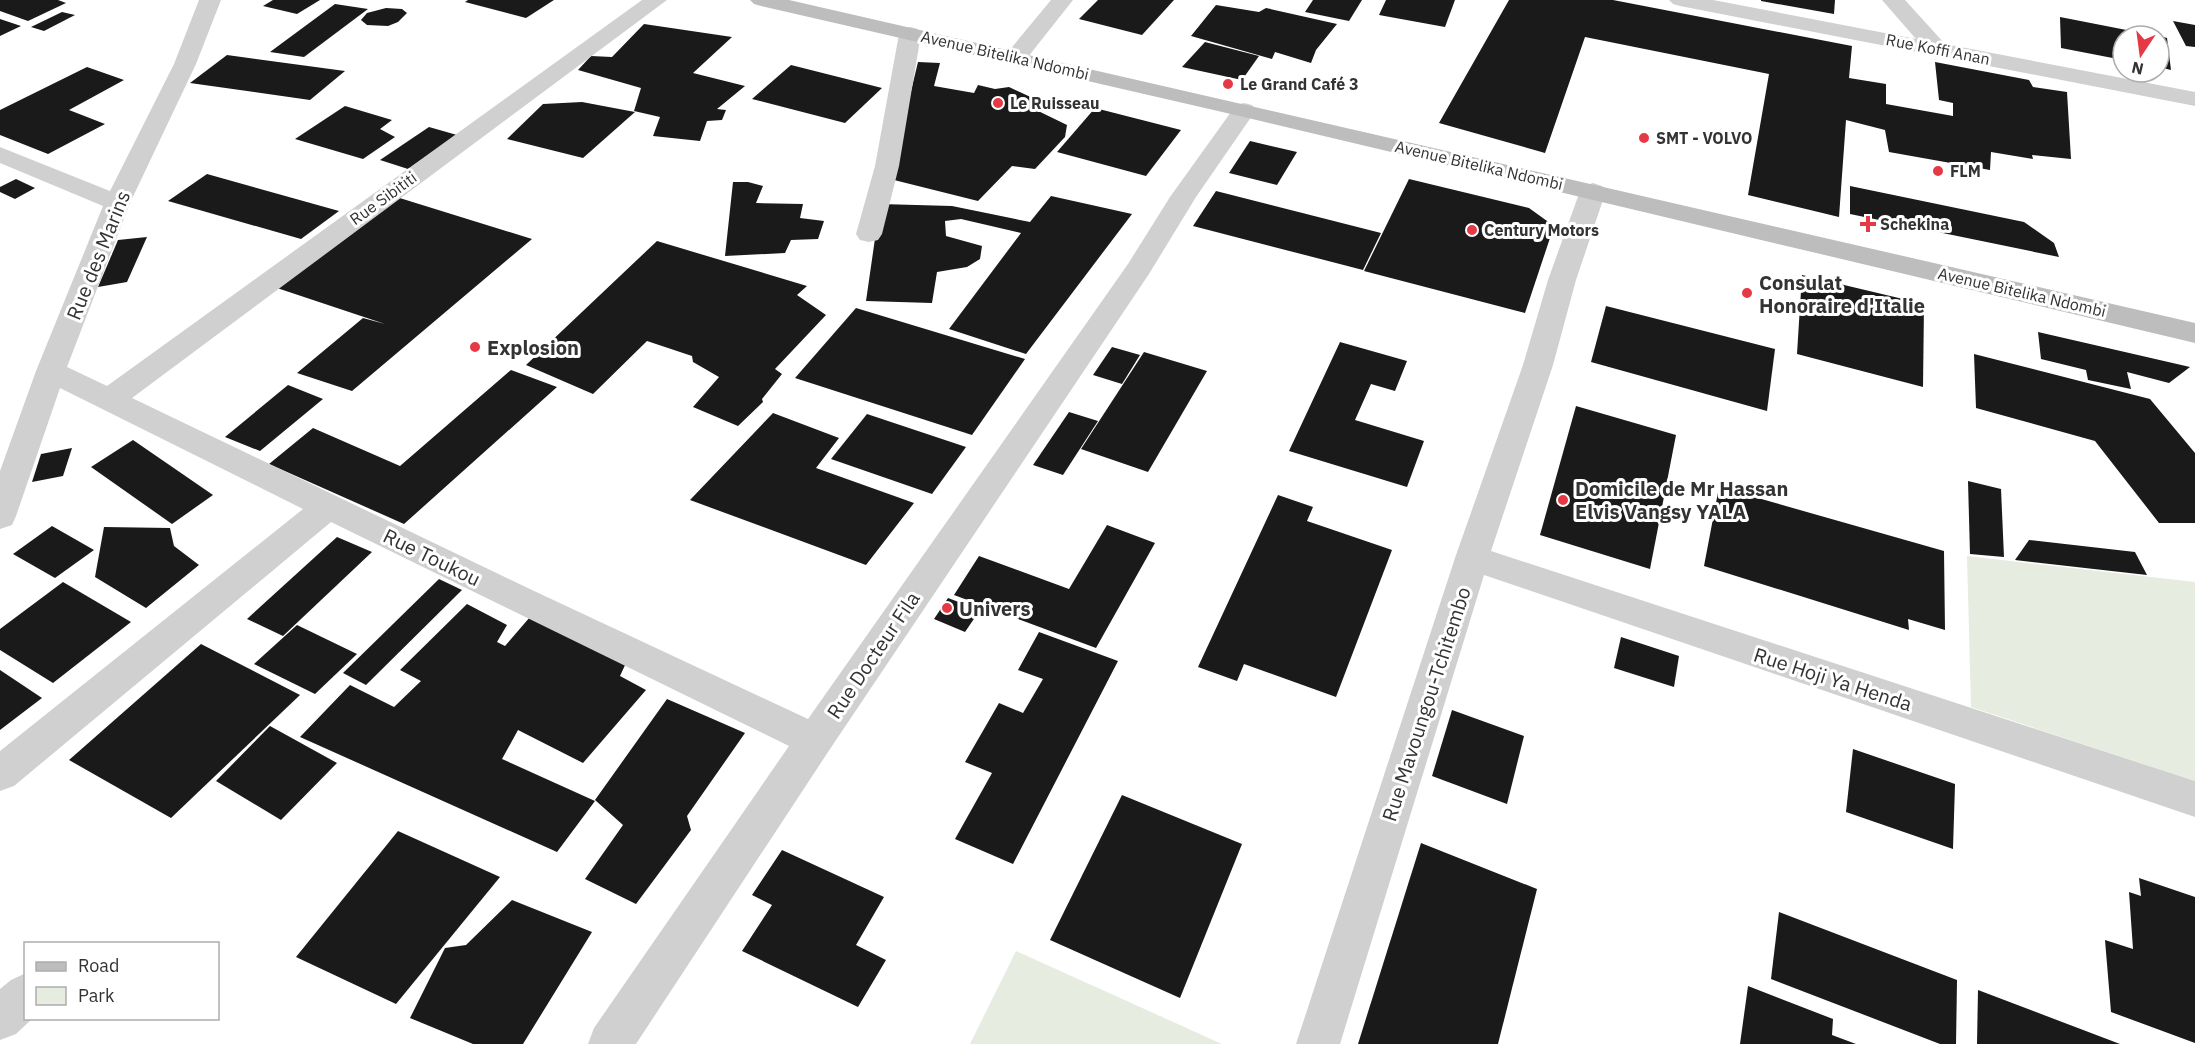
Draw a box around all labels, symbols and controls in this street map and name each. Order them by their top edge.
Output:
north arrow [2111,24,2171,84]
street label: Avenue Bitelika Ndombi [919,26,1091,84]
street label: Rue Koffi Anan [1884,29,1992,69]
text: N [2130,58,2146,80]
place label: Le Grand Café 3 [1240,74,1359,94]
marker: Le Grand Café 3 [1221,77,1235,91]
place label: Le Ruisseau [1010,93,1100,113]
marker: Le Ruisseau [991,96,1005,110]
place label: SMT - VOLVO [1656,128,1752,148]
marker: SMT - VOLVO [1637,131,1651,145]
street label: Avenue Bitelika Ndombi [1393,136,1565,194]
place label: FLM [1950,161,1981,181]
marker: FLM [1931,164,1945,178]
street label: Rue Sibititi [346,167,420,229]
street label: Rue des Marins [60,186,136,324]
place label: Schekina [1880,214,1949,234]
marker: Schekina [1861,217,1875,231]
place label: Century Motors [1484,220,1599,240]
marker: Century Motors [1465,223,1479,237]
street label: Avenue Bitelika Ndombi [1936,263,2108,321]
place label: Consulat Honoraire d'Italie [1759,269,1925,319]
marker: Consulat Honoraire d'Italie [1740,286,1754,300]
place label: Explosion [487,334,579,361]
marker: Explosion [468,340,482,354]
place label: Domicile de Mr Hassan Elvis Vangsy YALA [1575,475,1788,525]
marker: Domicile de Mr Hassan Elvis Vangsy YALA [1556,493,1570,507]
street label: Rue Toukou [379,522,485,592]
street label: Rue Mavoungou-Tchitembo [1375,583,1477,825]
street label: Rue Docteur Fila [820,586,926,724]
place label: Univers [959,595,1031,622]
marker: Univers [940,601,954,615]
street label: Rue Hoji Ya Henda [1750,641,1916,717]
legend [24,942,219,1020]
text: Road [78,954,119,977]
text: Park [78,984,115,1007]

